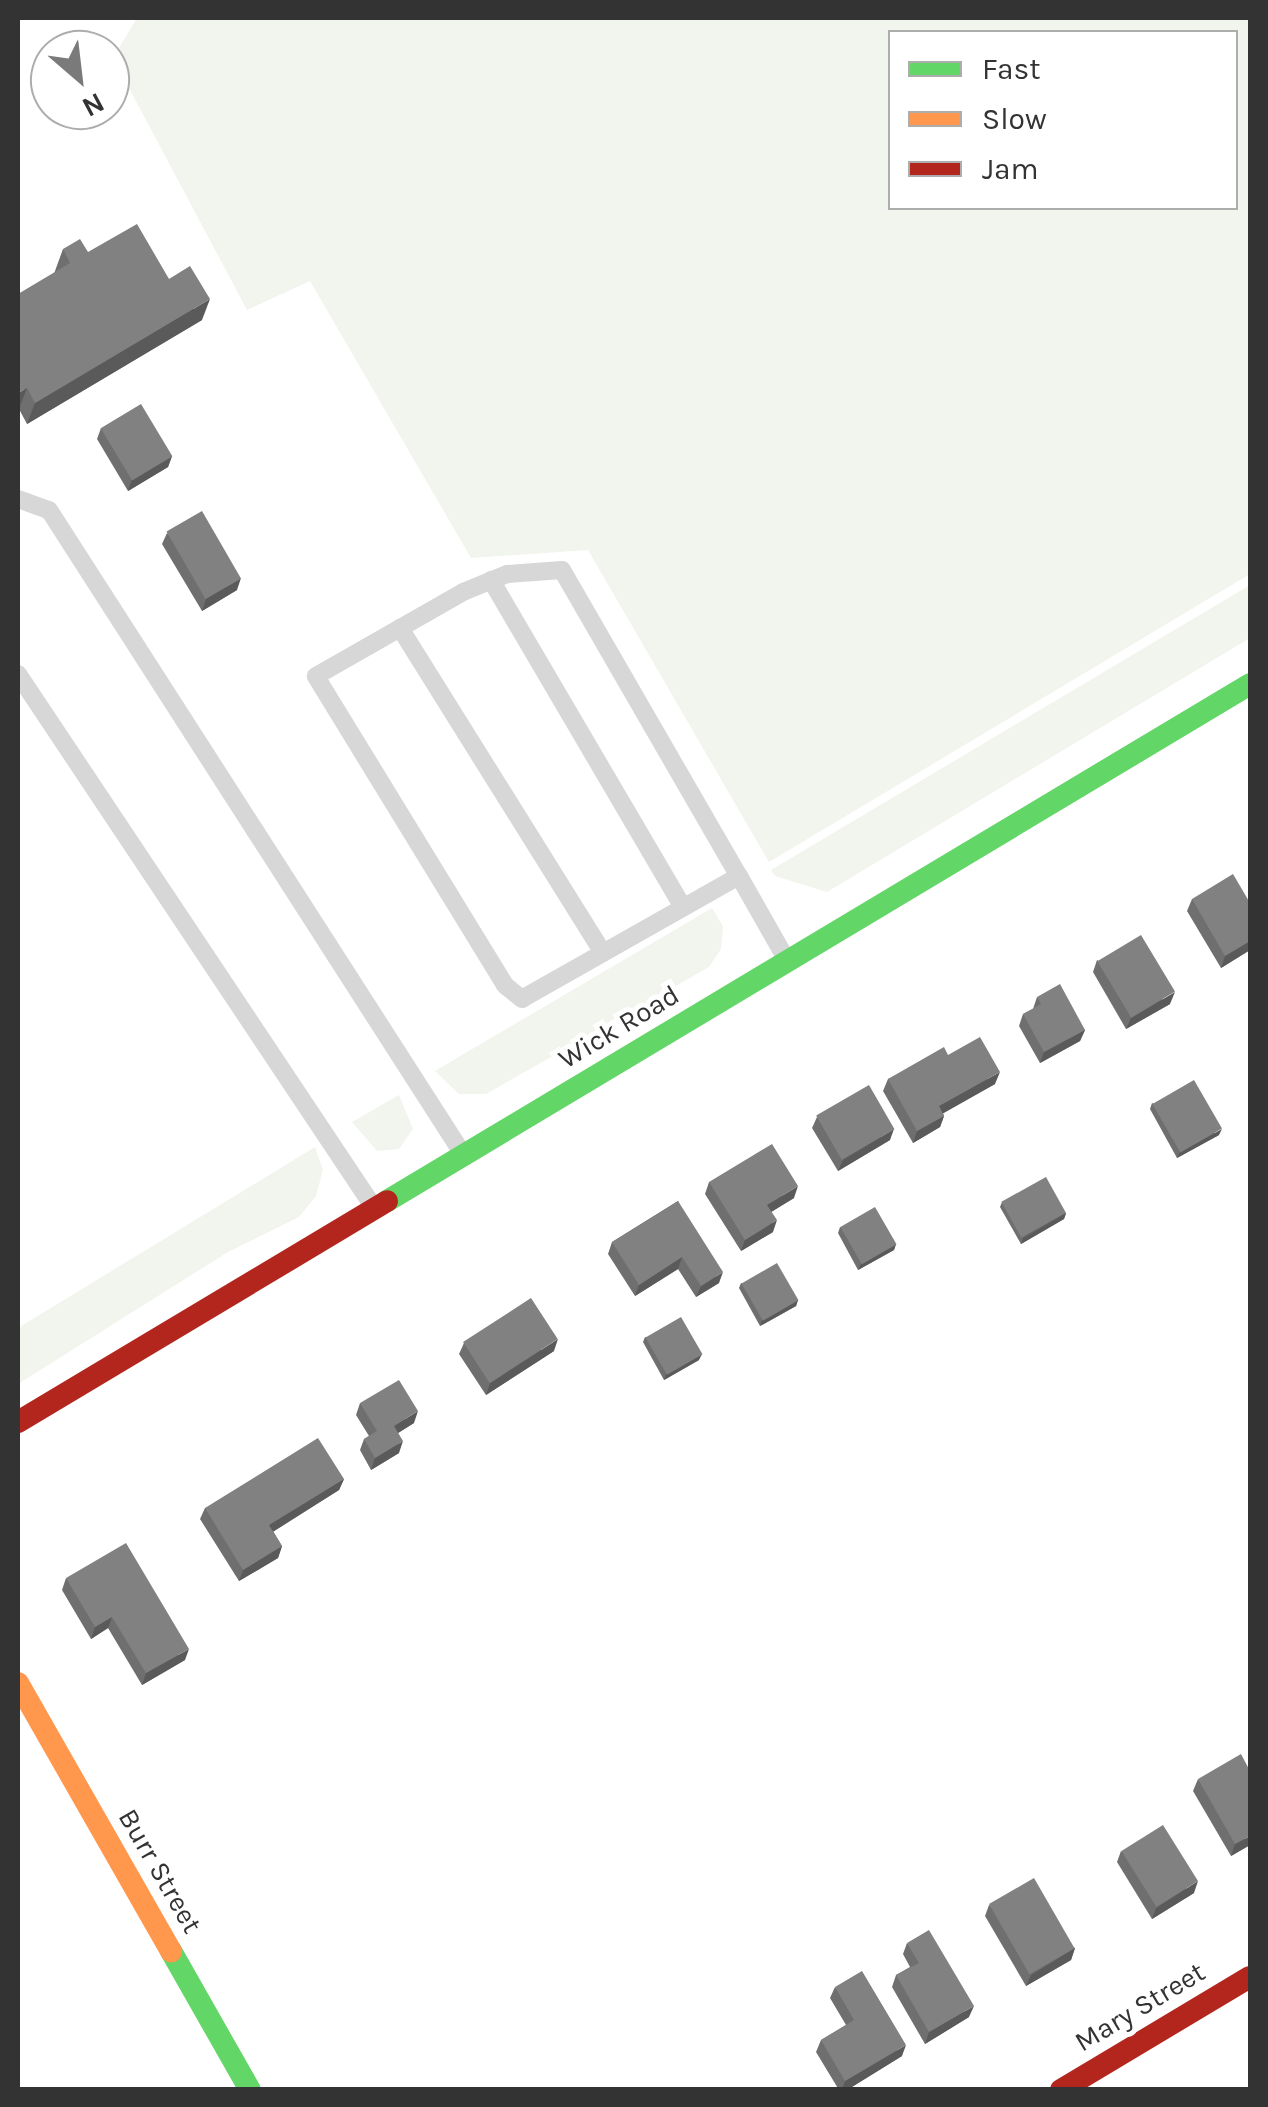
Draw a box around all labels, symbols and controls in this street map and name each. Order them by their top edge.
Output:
north arrow [30,30,130,130]
legend [888,30,1238,210]
text: Fast [982,51,1041,87]
text: N [77,86,110,124]
text: Slow [982,101,1047,137]
text: Jam [982,151,1039,187]
street label: Wick Road [553,978,685,1076]
street label: Burr Street [111,1803,209,1939]
street label: Mary Street [1069,1955,1211,2059]

